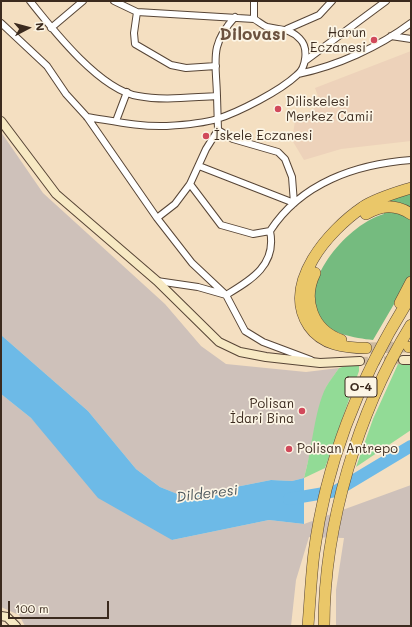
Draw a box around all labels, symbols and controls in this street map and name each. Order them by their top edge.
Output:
north arrow [8,8,48,48]
text: N [33,22,48,32]
district label: Dilovası [219,25,287,45]
place label: Harun Eczanesi [310,25,366,56]
marker: Harun Eczanesi [369,35,379,45]
place label: Diliskelesi Merkez Camii [286,94,373,125]
marker: Diliskelesi Merkez Camii [273,104,283,114]
place label: İskele Eczanesi [214,128,312,144]
marker: İskele Eczanesi [201,131,211,141]
road number: O-4 [345,377,377,397]
place label: Polisan İdari Bina [230,396,294,427]
marker: Polisan İdari Bina [297,406,307,416]
place label: Polisan Antrepo [297,441,398,457]
marker: Polisan Antrepo [284,444,294,454]
water label: Dilderesi [175,482,239,506]
scale bar [10,593,111,619]
text: 100 m [15,600,49,616]

